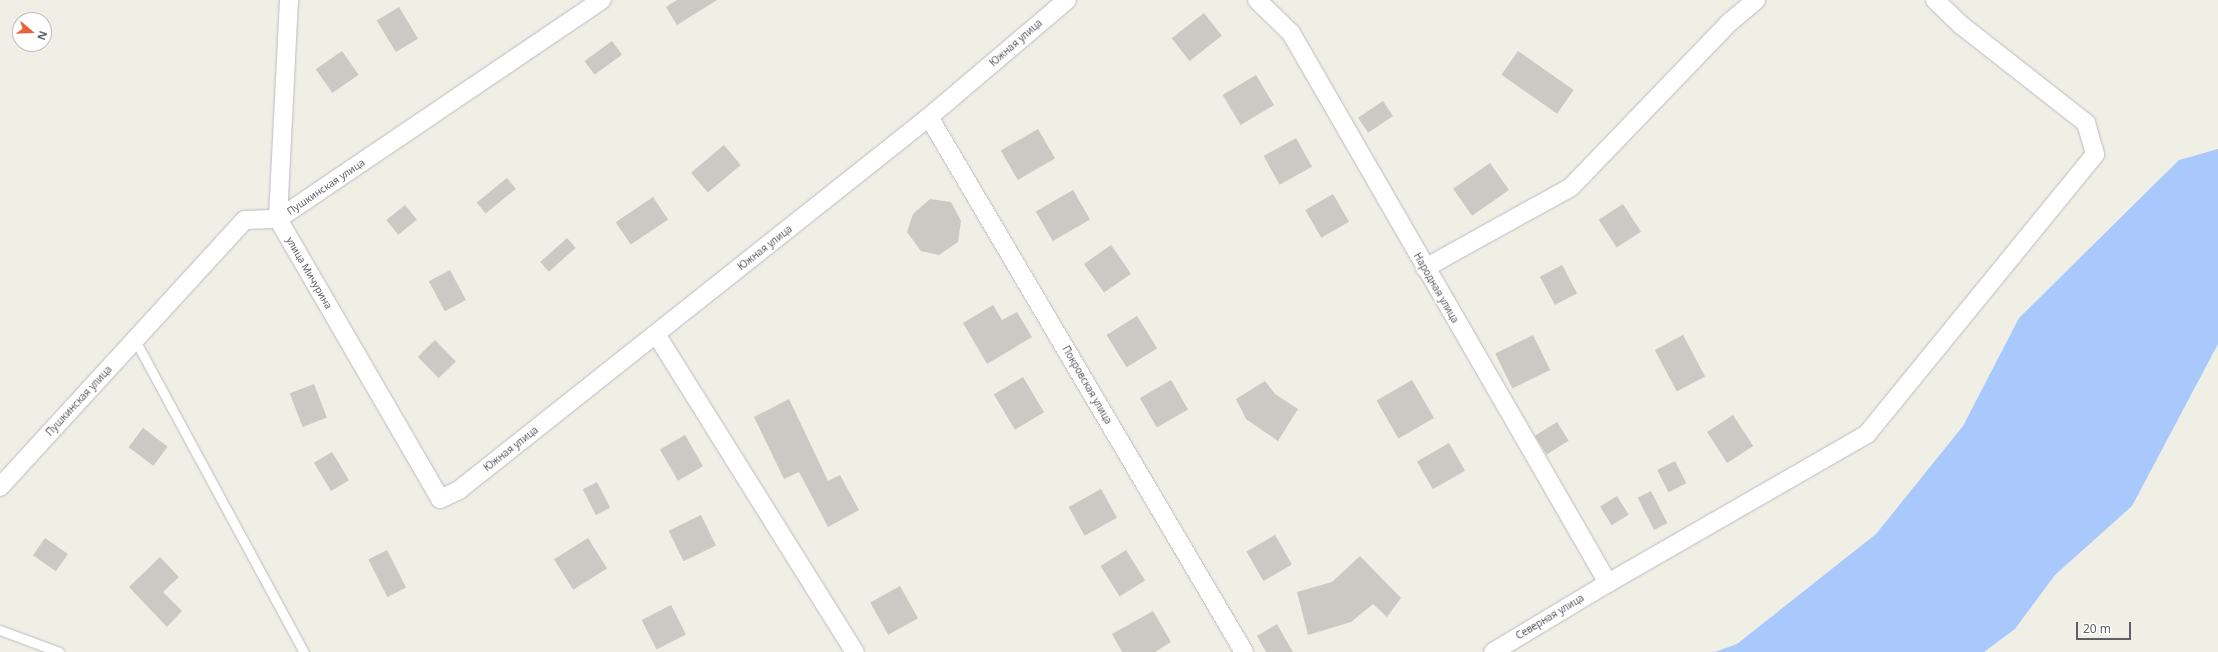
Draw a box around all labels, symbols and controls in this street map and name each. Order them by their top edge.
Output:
north arrow [12,12,52,52]
street label: Южная улица [987,17,1045,69]
text: N [34,29,51,42]
street label: Пушкинская улица [285,156,367,218]
street label: Южная улица [735,223,795,273]
street label: улица Мичурина [284,235,334,311]
street label: Народная улица [1411,251,1461,325]
street label: Покровская улица [1060,344,1114,426]
street label: Пушкинская улица [43,364,115,438]
street label: Южная улица [481,424,541,474]
street label: Северная улица [1514,592,1586,642]
scale bar [2078,614,2133,640]
text: 20 m [2083,620,2111,637]

